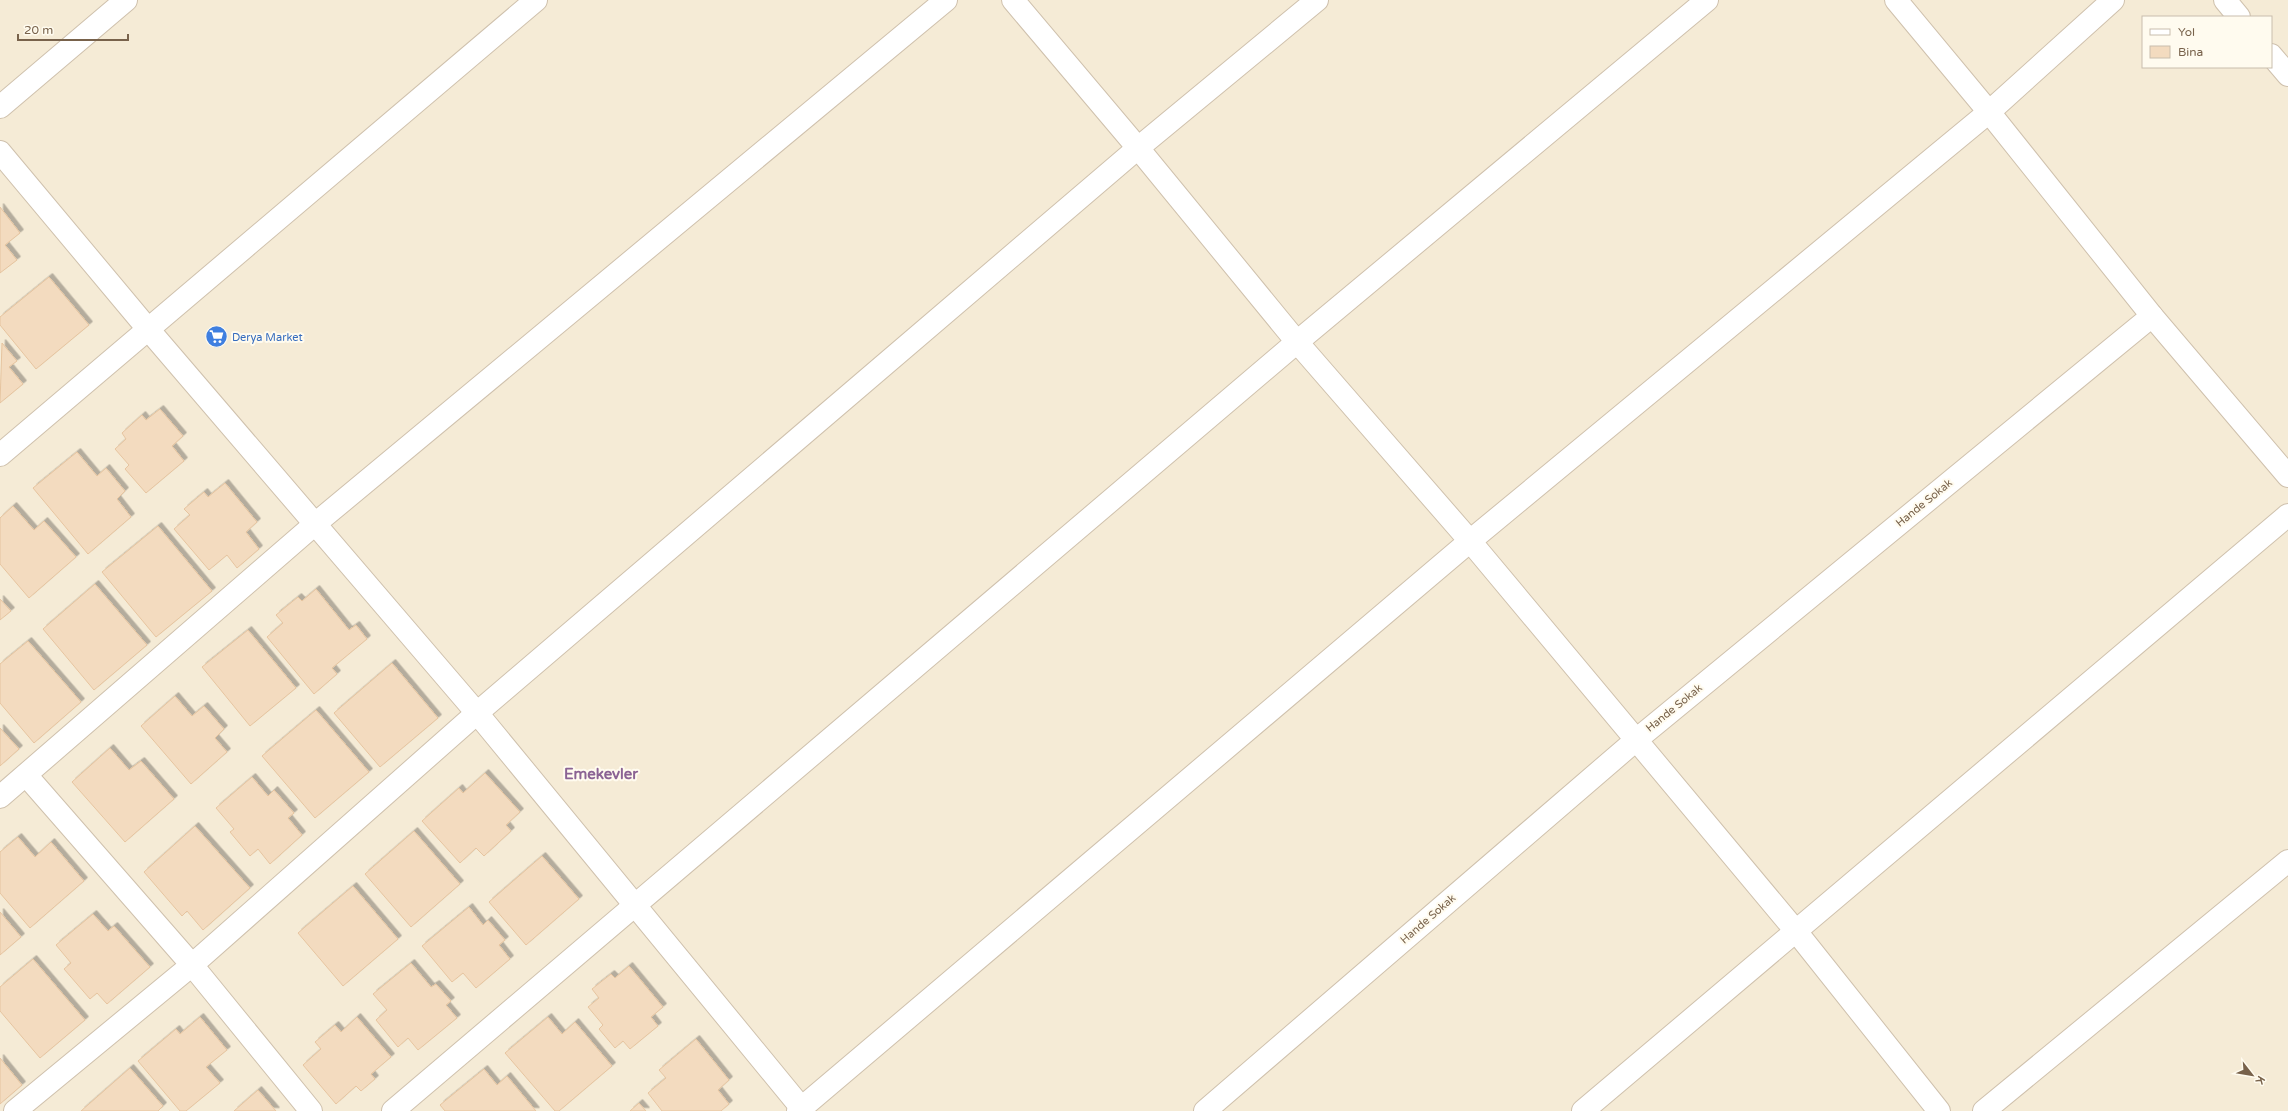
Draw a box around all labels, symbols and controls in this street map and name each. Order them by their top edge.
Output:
scale bar [18,16,128,42]
legend [2142,16,2272,68]
text: 20 m [24,23,53,37]
text: Yol [2178,25,2195,39]
text: Bina [2178,45,2203,59]
supermarket icon: Derya Market [204,324,230,350]
place label: Derya Market [232,331,303,344]
street label: Hande Sokak [1893,476,1955,530]
street label: Hande Sokak [1643,681,1705,735]
district label: Emekevler [564,765,638,783]
street label: Hande Sokak [1398,892,1458,946]
north arrow [2232,1055,2272,1095]
text: K [2252,1073,2268,1087]

